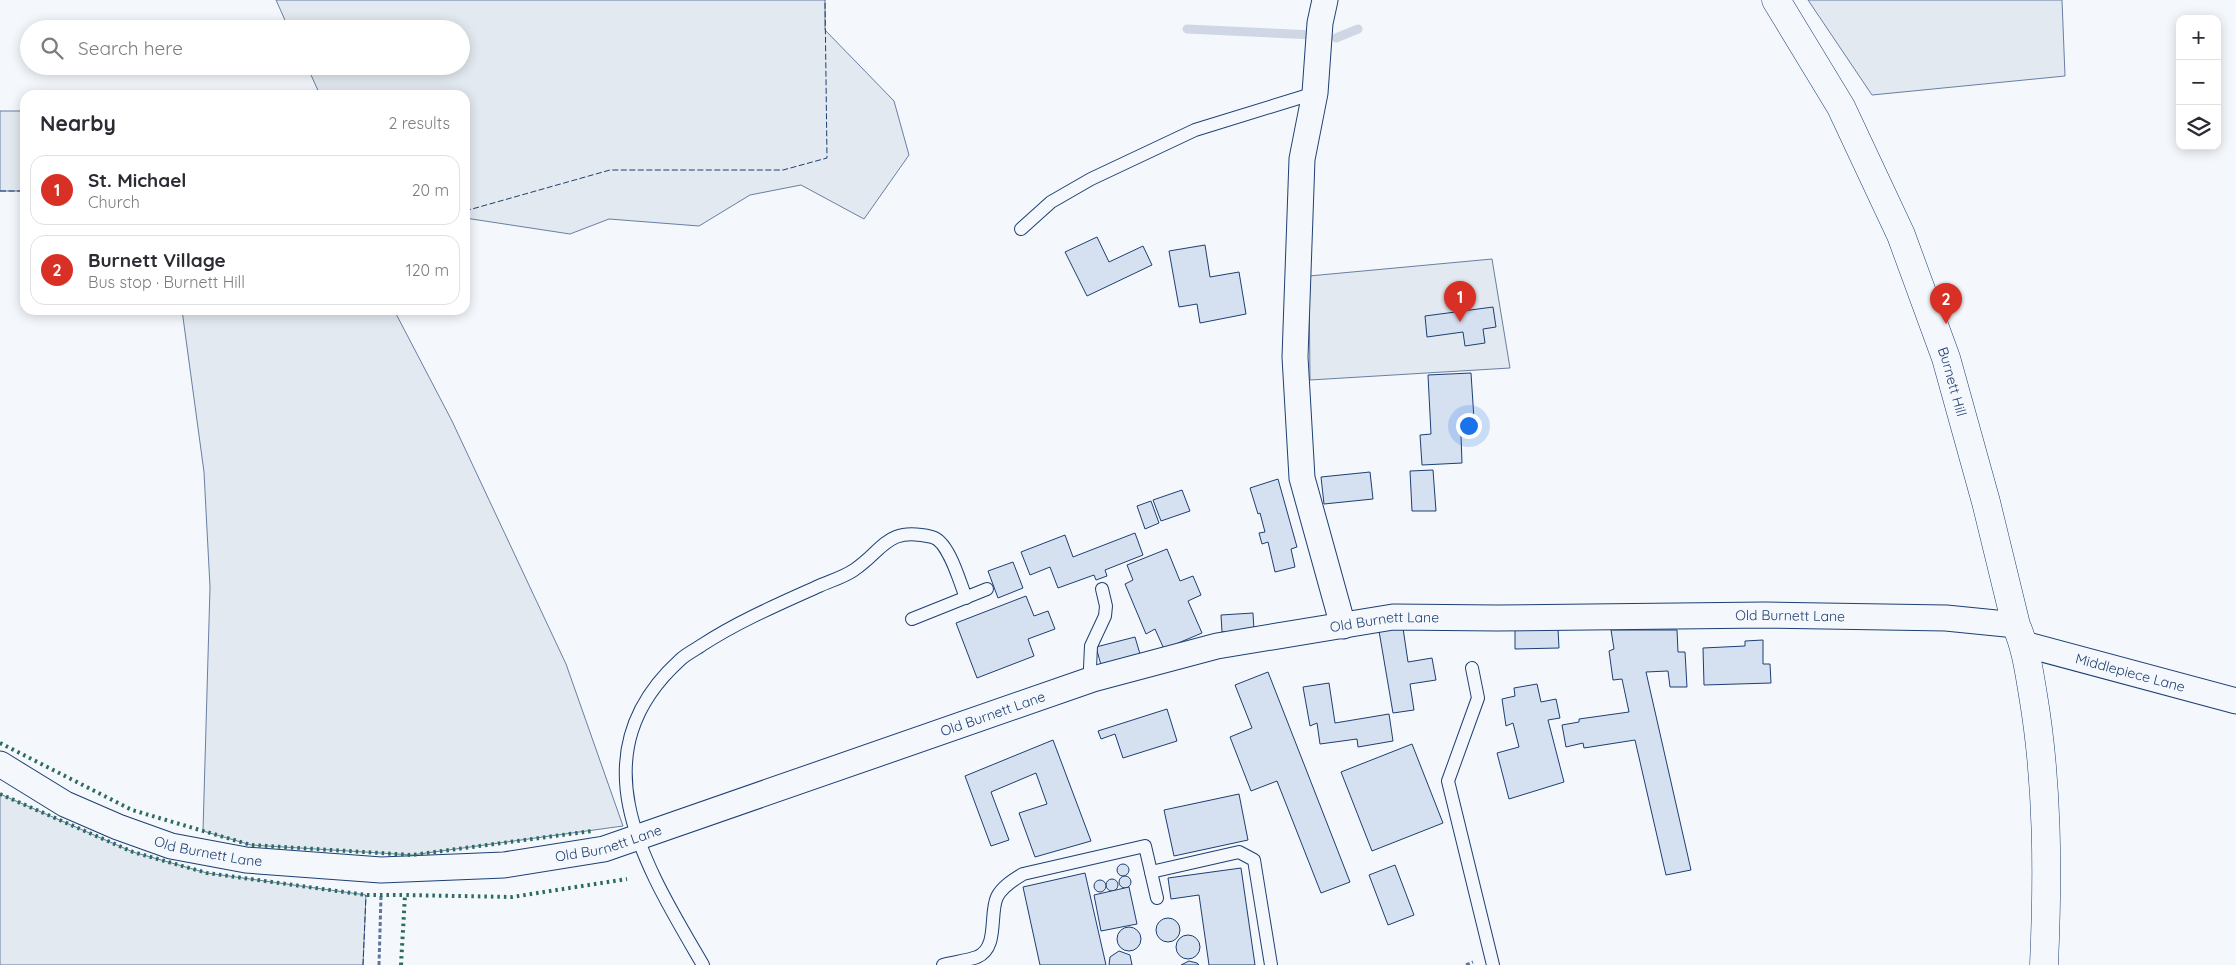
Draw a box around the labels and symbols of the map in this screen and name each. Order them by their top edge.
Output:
pin: 1 [1444,281,1476,322]
pin: 2 [1930,283,1962,324]
street label: Burnett Hill [1934,344,1971,418]
your location [1456,413,1482,439]
street label: Old Burnett Lane [1735,606,1845,625]
street label: Old Burnett Lane [1329,608,1439,636]
street label: Middlepiece Lane [2073,649,2187,696]
street label: Old Burnett Lane [938,687,1048,740]
street label: Old Burnett Lane [554,821,664,866]
street label: Old Burnett Lane [152,832,263,870]

